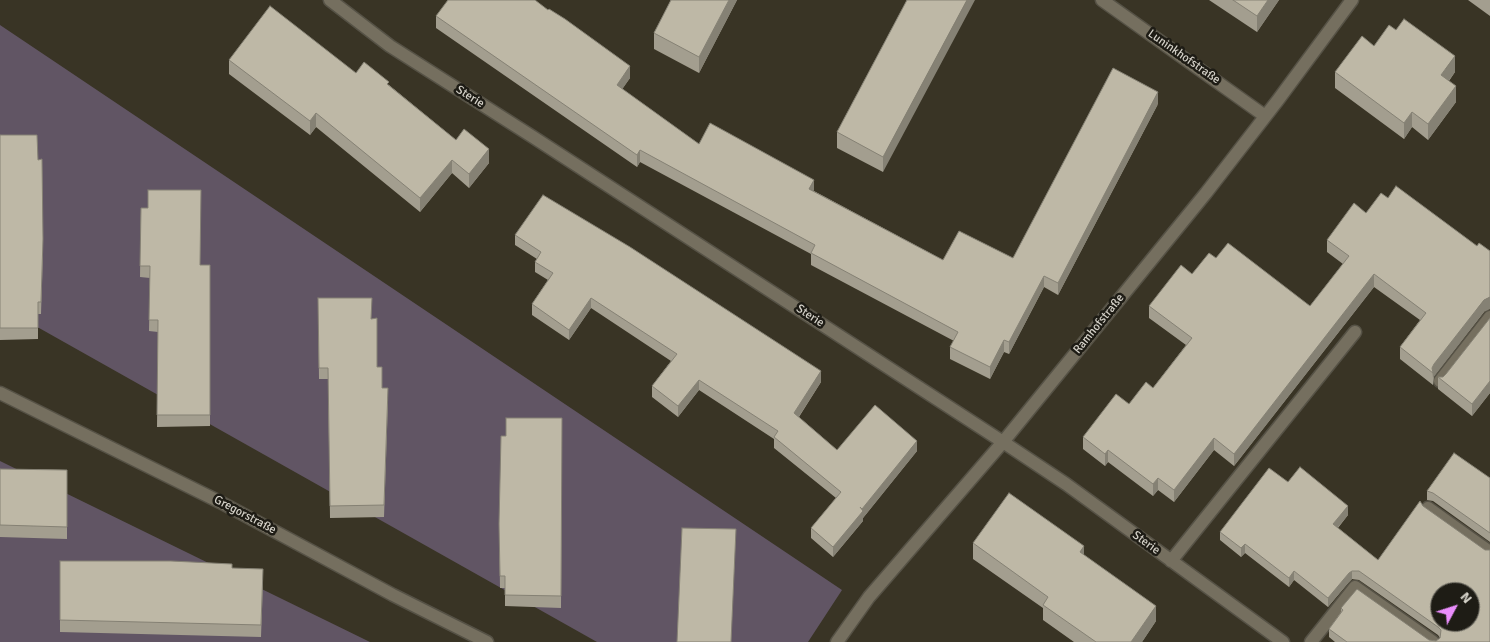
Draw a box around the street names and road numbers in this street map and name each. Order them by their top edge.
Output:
street label: Luninkhofstraße [1145,27,1223,87]
street label: Sterie [453,83,487,111]
street label: Ramhofstraße [1070,291,1128,357]
street label: Sterie [793,302,827,330]
street label: Gregorstraße [211,493,279,537]
street label: Sterie [1129,528,1163,558]

